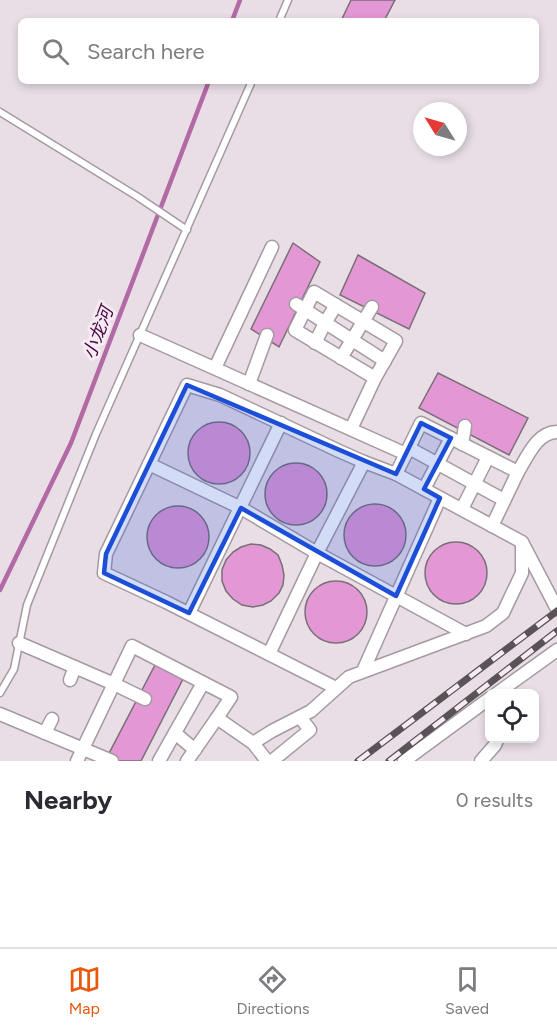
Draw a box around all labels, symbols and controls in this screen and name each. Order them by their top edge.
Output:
search box [18,18,539,84]
icon: search [39,35,72,68]
text: Search here [87,38,205,65]
north arrow [413,102,467,156]
water label: 小龙河 [78,301,119,362]
map controls [485,689,539,743]
button: locate [485,689,539,743]
text: Nearby [24,784,112,816]
text: 0 results [456,788,533,812]
tab: Map [68,963,101,1018]
tab: Directions [236,963,309,1018]
tab: Saved [445,963,489,1018]

